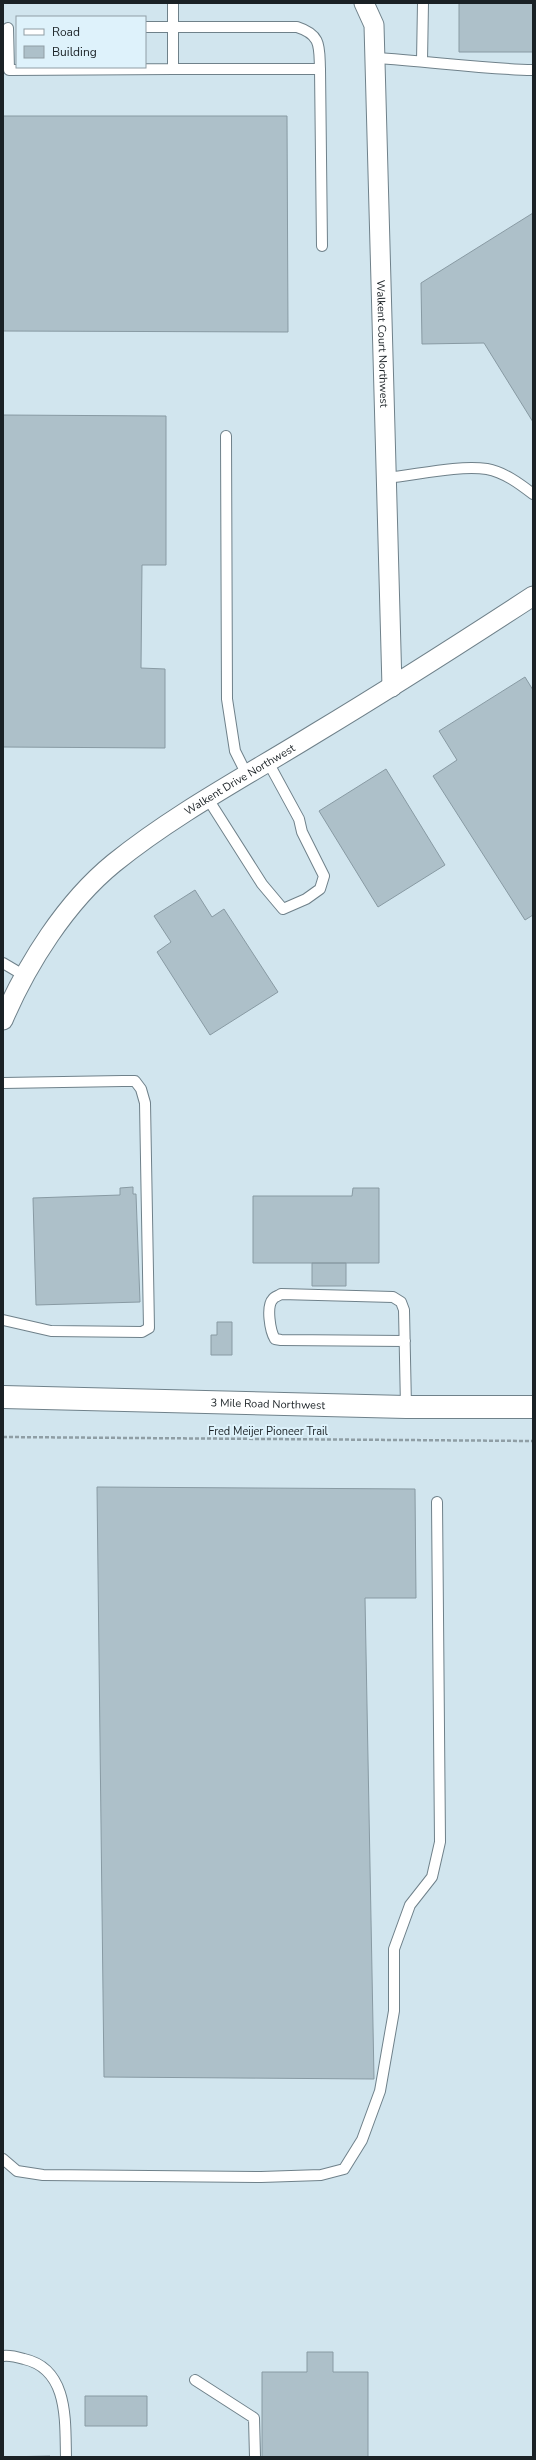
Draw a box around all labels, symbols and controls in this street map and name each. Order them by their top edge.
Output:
legend [16,16,146,68]
text: Road [52,24,80,40]
text: Building [52,44,97,60]
street label: Walkent Court Northwest [373,280,391,408]
street label: Walkent Drive Northwest [182,740,298,819]
street label: 3 Mile Road Northwest [211,1395,325,1413]
street label: Fred Meijer Pioneer Trail [208,1424,329,1439]

